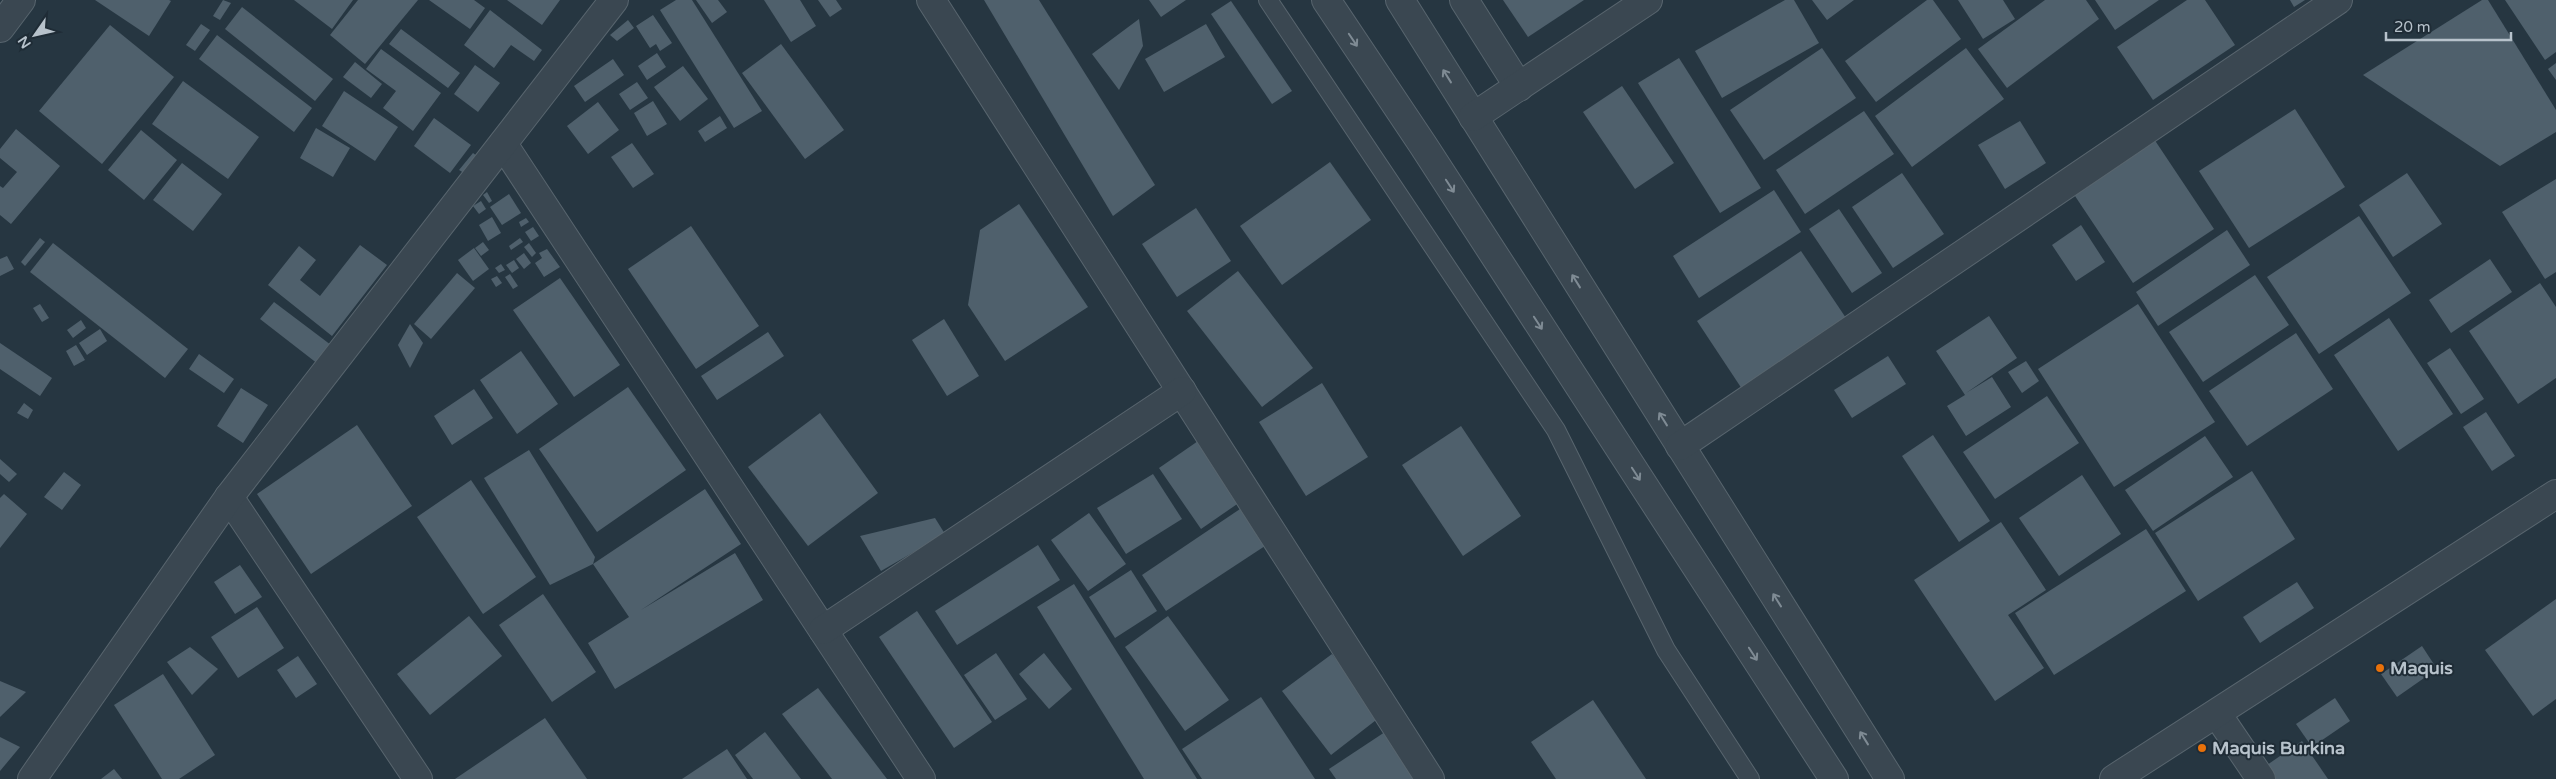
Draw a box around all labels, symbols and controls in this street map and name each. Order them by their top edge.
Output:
north arrow [10,10,60,60]
scale bar [2386,10,2511,42]
text: 20 m [2394,18,2431,36]
text: N [14,33,35,51]
one-way arrow [1348,33,1358,47]
one-way arrow [1442,70,1452,84]
one-way arrow [1445,179,1455,193]
one-way arrow [1571,275,1581,289]
one-way arrow [1533,315,1543,329]
one-way arrow [1657,412,1667,426]
one-way arrow [1631,466,1641,480]
one-way arrow [1772,594,1782,608]
one-way arrow [1748,647,1758,661]
place label: Maquis [2390,657,2453,679]
marker: Maquis [2374,662,2386,674]
one-way arrow [1859,731,1869,745]
place label: Maquis Burkina [2212,737,2345,759]
marker: Maquis Burkina [2196,742,2208,754]

